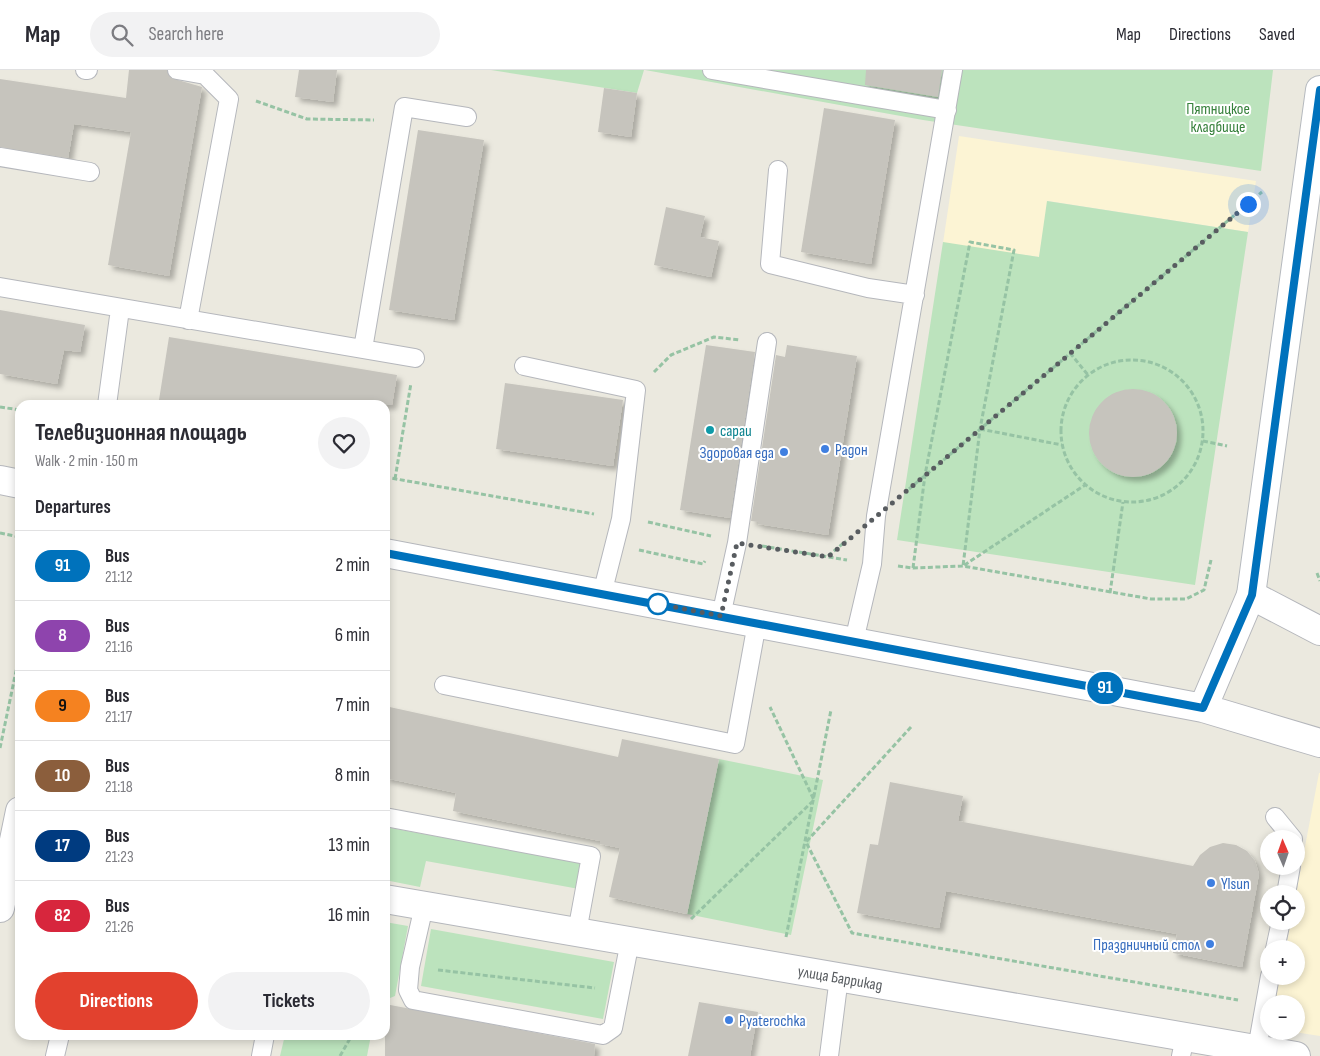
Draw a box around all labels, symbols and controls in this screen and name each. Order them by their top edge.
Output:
search box [90,12,440,57]
text: Map [25,20,60,49]
icon: search [108,21,136,49]
text: Search here [148,23,224,46]
text: Map [1116,24,1141,45]
text: Directions [1169,24,1231,45]
text: Saved [1259,24,1295,45]
park label: Пятницкое кладбище [1186,100,1250,137]
your location [1236,192,1261,217]
button: heart [318,417,370,469]
text: Телевизионная площадь [35,418,247,447]
place label: сараи [720,422,752,441]
marker: сараи [704,424,716,436]
place label: Радон [835,441,868,460]
marker: Радон [819,443,831,455]
place label: Здоровая еда [700,444,774,463]
marker: Здоровая еда [778,446,790,458]
text: Walk · 2 min · 150 m [35,452,138,471]
text: Departures [35,496,111,519]
text: Bus [105,545,130,568]
text: 2 min [335,554,370,577]
text: 91 [55,555,70,576]
text: 21:12 [105,568,133,587]
unlabelled marker [647,593,669,615]
text: Bus [105,615,130,638]
text: 6 min [335,624,370,647]
text: 8 [58,625,67,646]
text: 21:16 [105,638,133,657]
line badge: 91 [1082,672,1128,704]
text: 91 [1097,677,1113,698]
text: Bus [105,685,130,708]
text: 7 min [336,694,370,717]
text: 9 [58,695,67,716]
text: 21:17 [105,708,132,727]
text: Bus [105,755,130,778]
text: 8 min [335,764,370,787]
text: 10 [55,765,70,786]
text: 21:18 [105,778,133,797]
text: Bus [105,825,130,848]
north arrow [1260,830,1305,875]
map controls [1260,830,1305,1040]
text: 13 min [329,834,370,857]
text: 17 [55,835,70,856]
text: 21:23 [105,848,134,867]
place label: Ylsun [1221,875,1250,894]
marker: Ylsun [1205,877,1217,889]
button: locate [1260,885,1305,930]
text: Bus [105,895,130,918]
text: 16 min [328,904,370,927]
text: 82 [54,905,71,926]
text: 21:26 [105,918,134,937]
place label: Праздничный стол [1093,936,1200,955]
marker: Праздничный стол [1204,938,1216,950]
button: + [1260,940,1305,985]
street label: улица Баррикад [796,962,884,996]
button: Directions [35,972,198,1030]
button: Tickets [208,972,370,1030]
button: − [1260,995,1305,1040]
place label: Pyaterochka [739,1012,806,1031]
marker: Pyaterochka [723,1014,735,1026]

